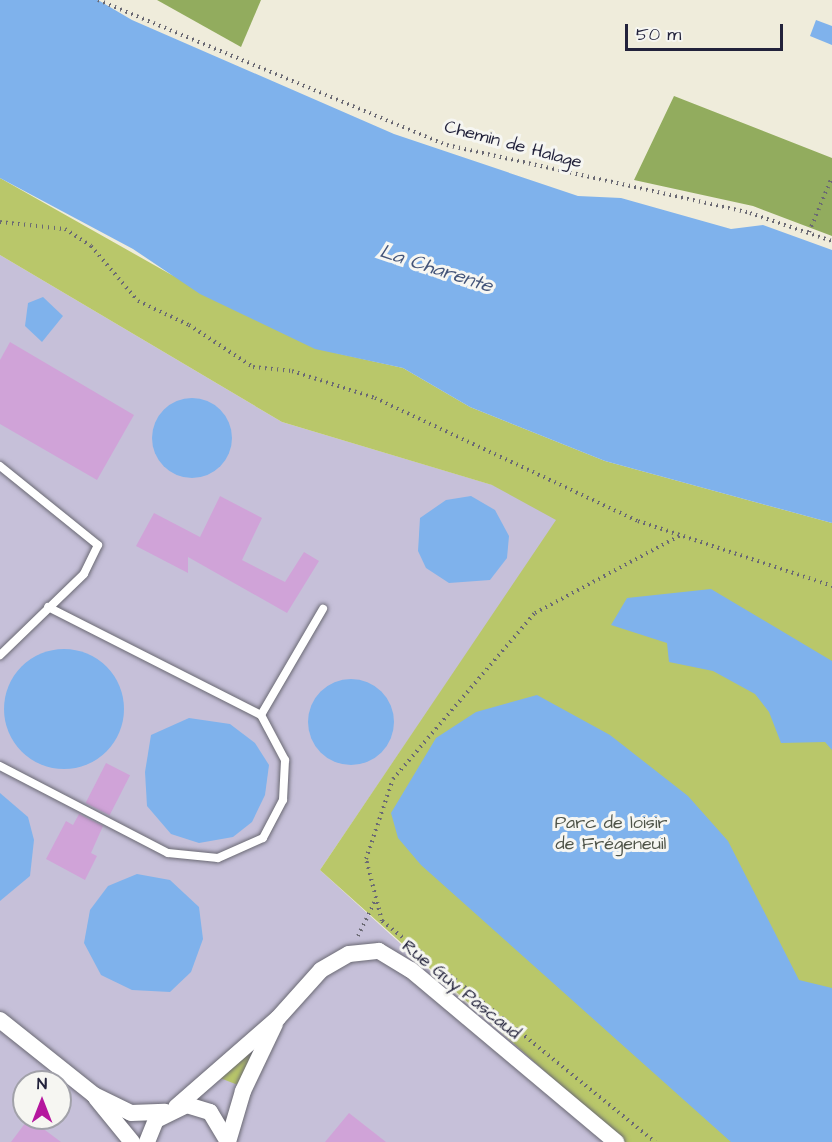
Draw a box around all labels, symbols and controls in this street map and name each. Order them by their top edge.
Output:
scale bar [628,12,786,50]
text: 50 m [636,22,681,47]
street label: Chemin de Halage [442,116,584,174]
water label: La Charente [377,240,495,298]
park label: Parc de loisir de Frégeneuil [555,813,667,856]
street label: Rue Guy Pascaud [397,936,525,1044]
north arrow [12,1070,72,1130]
text: N [37,1073,47,1095]

